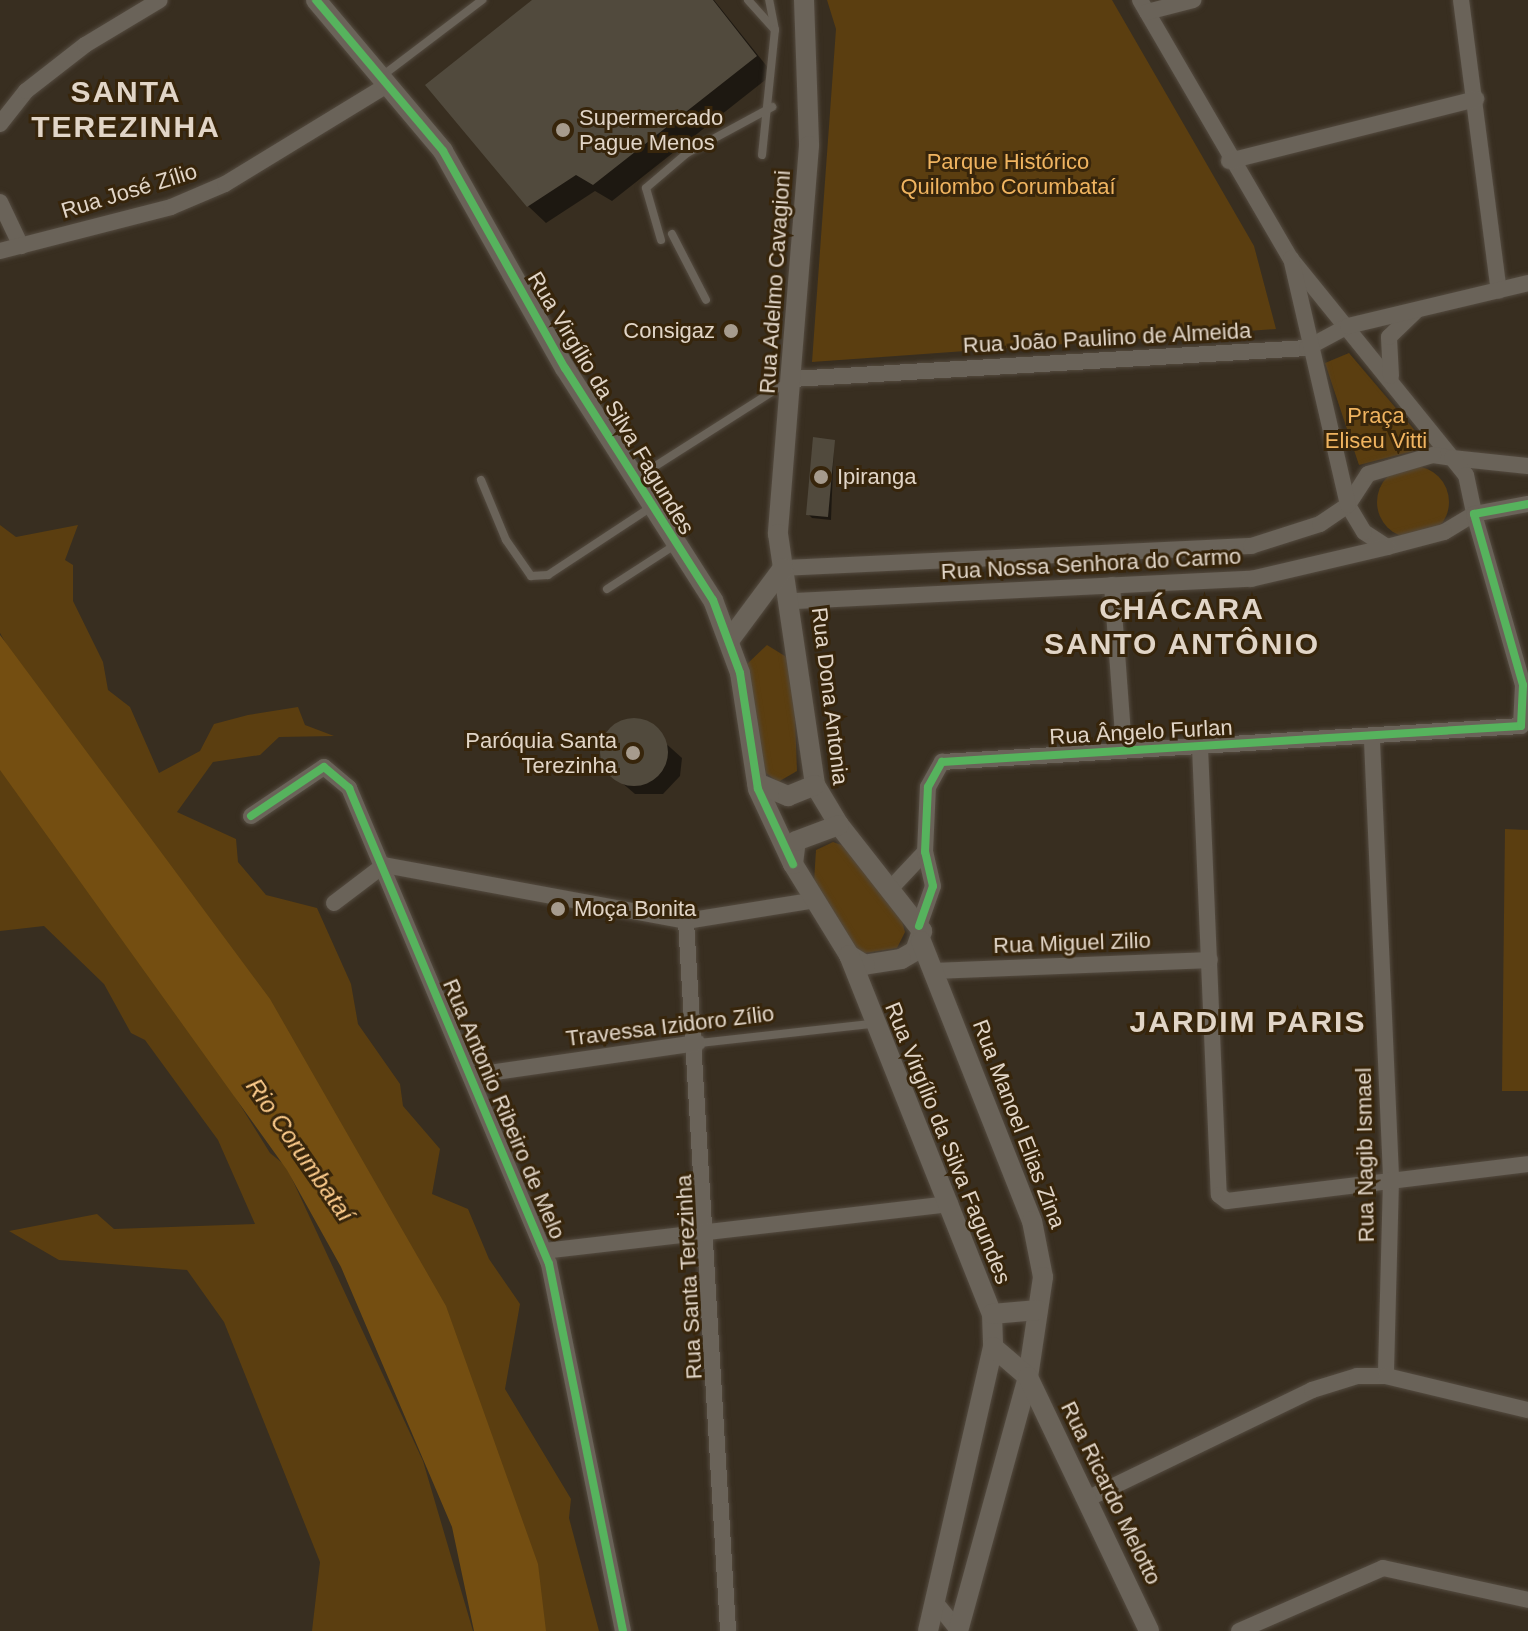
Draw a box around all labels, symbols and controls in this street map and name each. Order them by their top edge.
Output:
district label: SANTA TEREZINHA [31,74,221,144]
place label: Supermercado Pague Menos [579,104,723,156]
marker: Supermercado Pague Menos [554,121,572,139]
park label: Parque Histórico Quilombo Corumbataí [900,148,1116,200]
street label: Rua José Zílio [58,158,200,224]
street label: Rua Adelmo Cavagioni [754,169,796,395]
street label: Rua Virgílio da Silva Fagundes [522,267,700,539]
street label: Rua João Paulino de Almeida [962,317,1252,359]
place label: Consigaz [623,318,715,344]
marker: Consigaz [722,322,740,340]
park label: Praça Eliseu Vitti [1325,402,1427,454]
place label: Ipiranga [837,464,917,490]
marker: Ipiranga [812,468,830,486]
street label: Rua Nossa Senhora do Carmo [940,543,1242,585]
district label: CHÁCARA SANTO ANTÔNIO [1043,591,1321,662]
street label: Rua Dona Antonia [806,605,854,787]
street label: Rua Ângelo Furlan [1049,714,1233,750]
place label: Paróquia Santa Terezinha [465,727,617,778]
marker: Paróquia Santa Terezinha [624,744,642,762]
place label: Moça Bonita [574,896,696,922]
marker: Moça Bonita [549,900,567,918]
street label: Rua Miguel Zilio [993,927,1151,959]
street label: Rua Antonio Ribeiro de Melo [437,974,571,1244]
street label: Rua Virgílio da Silva Fagundes [879,998,1017,1288]
street label: Travessa Izidoro Zílio [564,1000,776,1052]
district label: JARDIM PARIS [1130,1004,1366,1040]
street label: Rua Manoel Elias Zina [967,1016,1071,1232]
street label: Rua Nagib Ismael [1350,1067,1380,1243]
water label: Rio Corumbataí [240,1073,360,1227]
street label: Rua Santa Terezinha [670,1174,708,1380]
street label: Rua Ricardo Melotto [1055,1397,1167,1589]

